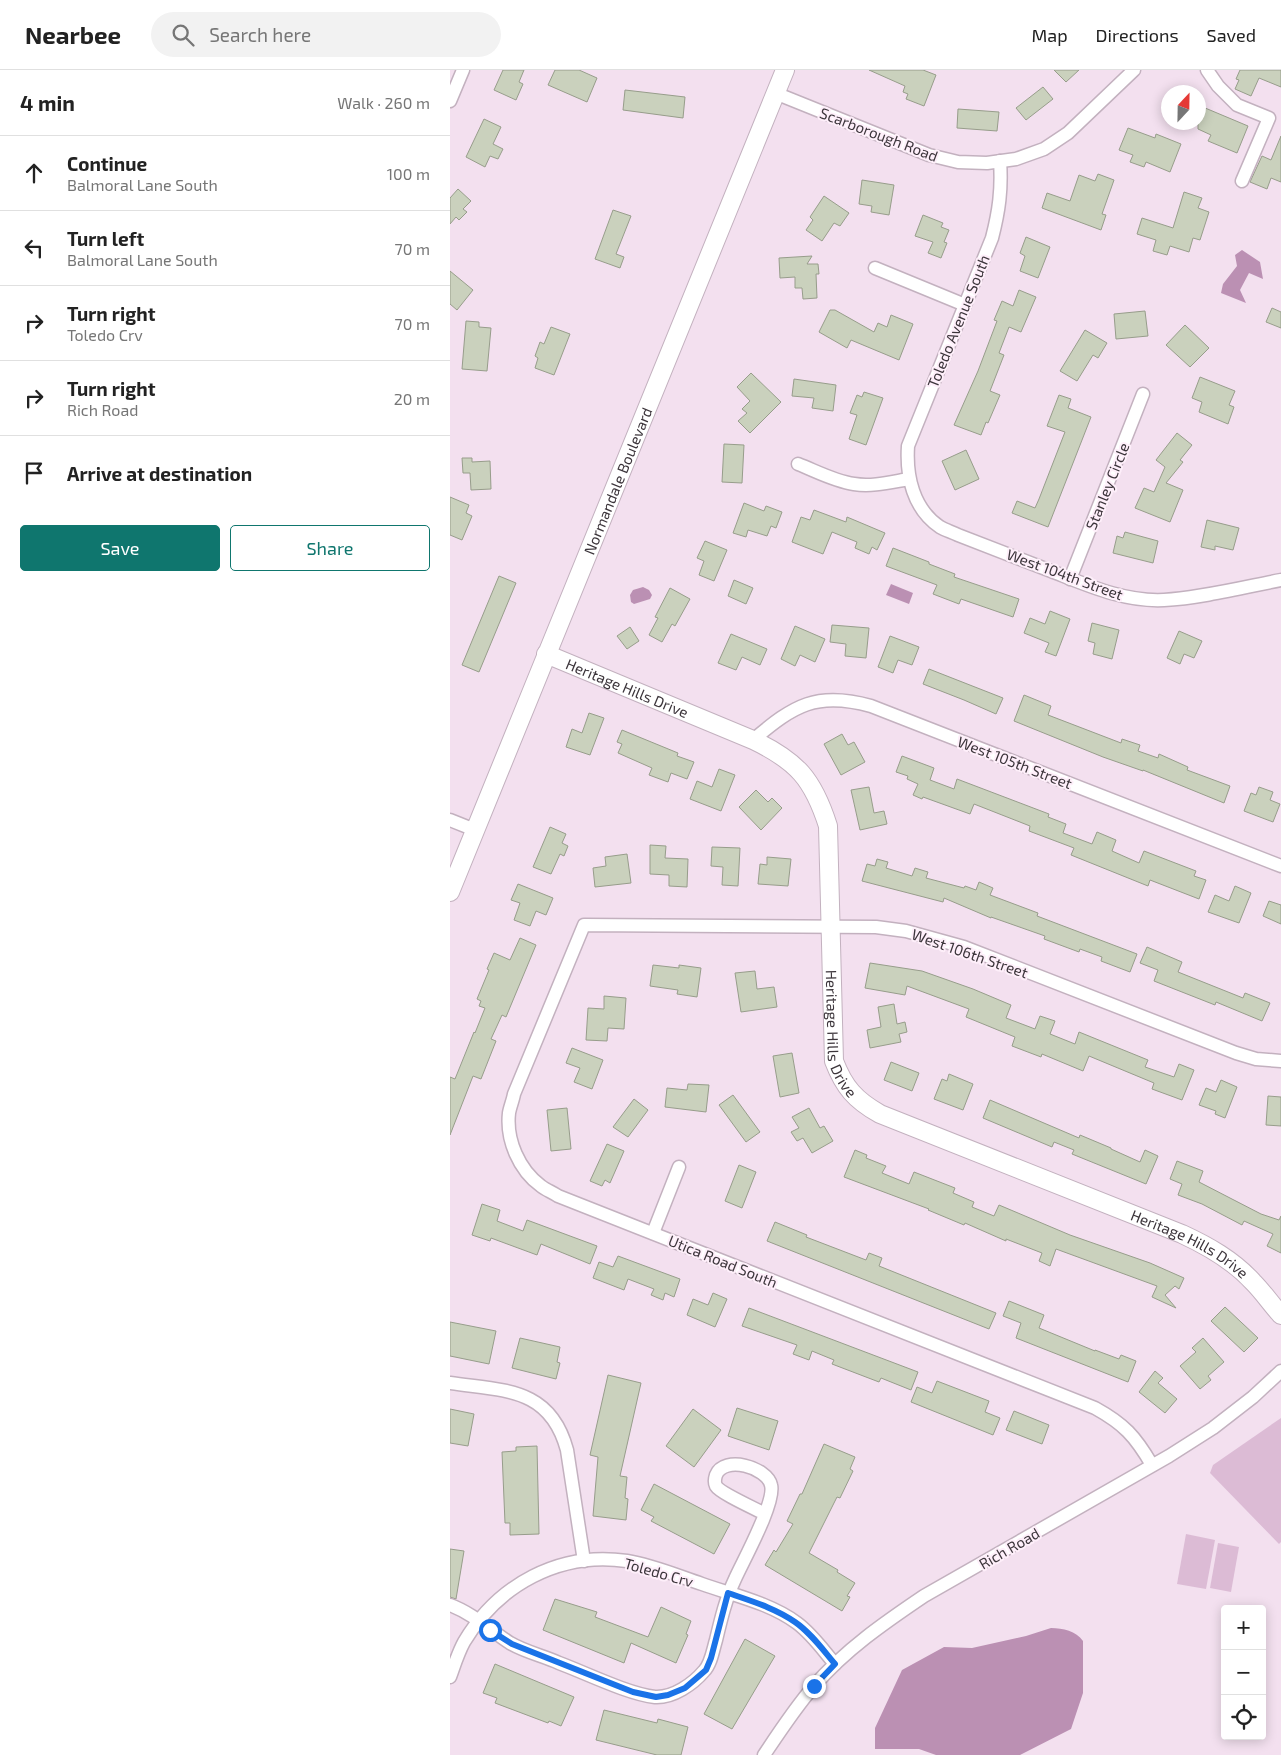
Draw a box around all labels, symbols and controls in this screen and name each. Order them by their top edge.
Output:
search box [151,12,501,57]
text: Nearbee [25,20,121,49]
icon: search [169,21,197,49]
text: Search here [209,23,311,46]
text: Map [1031,24,1068,46]
text: Directions [1096,24,1179,46]
text: Saved [1207,24,1256,46]
north arrow [1161,85,1206,130]
text: 4 min [20,90,75,115]
text: Walk · 260 m [337,93,430,112]
street label: Scarborough Road [817,103,941,165]
text: Continue [67,152,147,175]
icon: ahead [20,159,48,187]
text: 100 m [387,164,430,183]
text: Balmoral Lane South [67,175,218,194]
text: Turn left [67,227,144,250]
icon: left [20,234,48,262]
text: 70 m [395,239,430,258]
text: Balmoral Lane South [67,250,218,269]
street label: Toledo Avenue South [923,252,993,390]
text: Turn right [67,302,155,325]
icon: right [20,309,48,337]
text: 70 m [395,314,430,333]
text: Toledo Crv [67,325,143,344]
text: Turn right [67,377,155,400]
icon: right [20,384,48,412]
text: 20 m [394,389,430,408]
text: Rich Road [67,400,138,419]
street label: Normandale Boulevard [580,405,656,557]
street label: Stanley Circle [1081,440,1133,532]
icon: arrive [20,459,48,487]
text: Arrive at destination [67,462,252,485]
button: Save [20,525,220,571]
button: Share [230,525,430,571]
street label: West 104th Street [1004,545,1126,603]
street label: Heritage Hills Drive [563,654,691,721]
street label: West 105th Street [955,732,1075,792]
street label: West 106th Street [910,925,1031,981]
street label: Heritage Hills Drive [823,970,861,1101]
street label: Heritage Hills Drive [1128,1206,1252,1282]
street label: Utica Road South [666,1231,780,1291]
street label: Rich Road [976,1523,1042,1573]
street label: Toledo Crv [622,1554,696,1590]
map controls [1221,1605,1266,1740]
button: + [1221,1605,1266,1650]
route start [479,1619,502,1642]
button: − [1221,1650,1266,1695]
route end [803,1675,826,1698]
button: locate [1221,1695,1266,1740]

